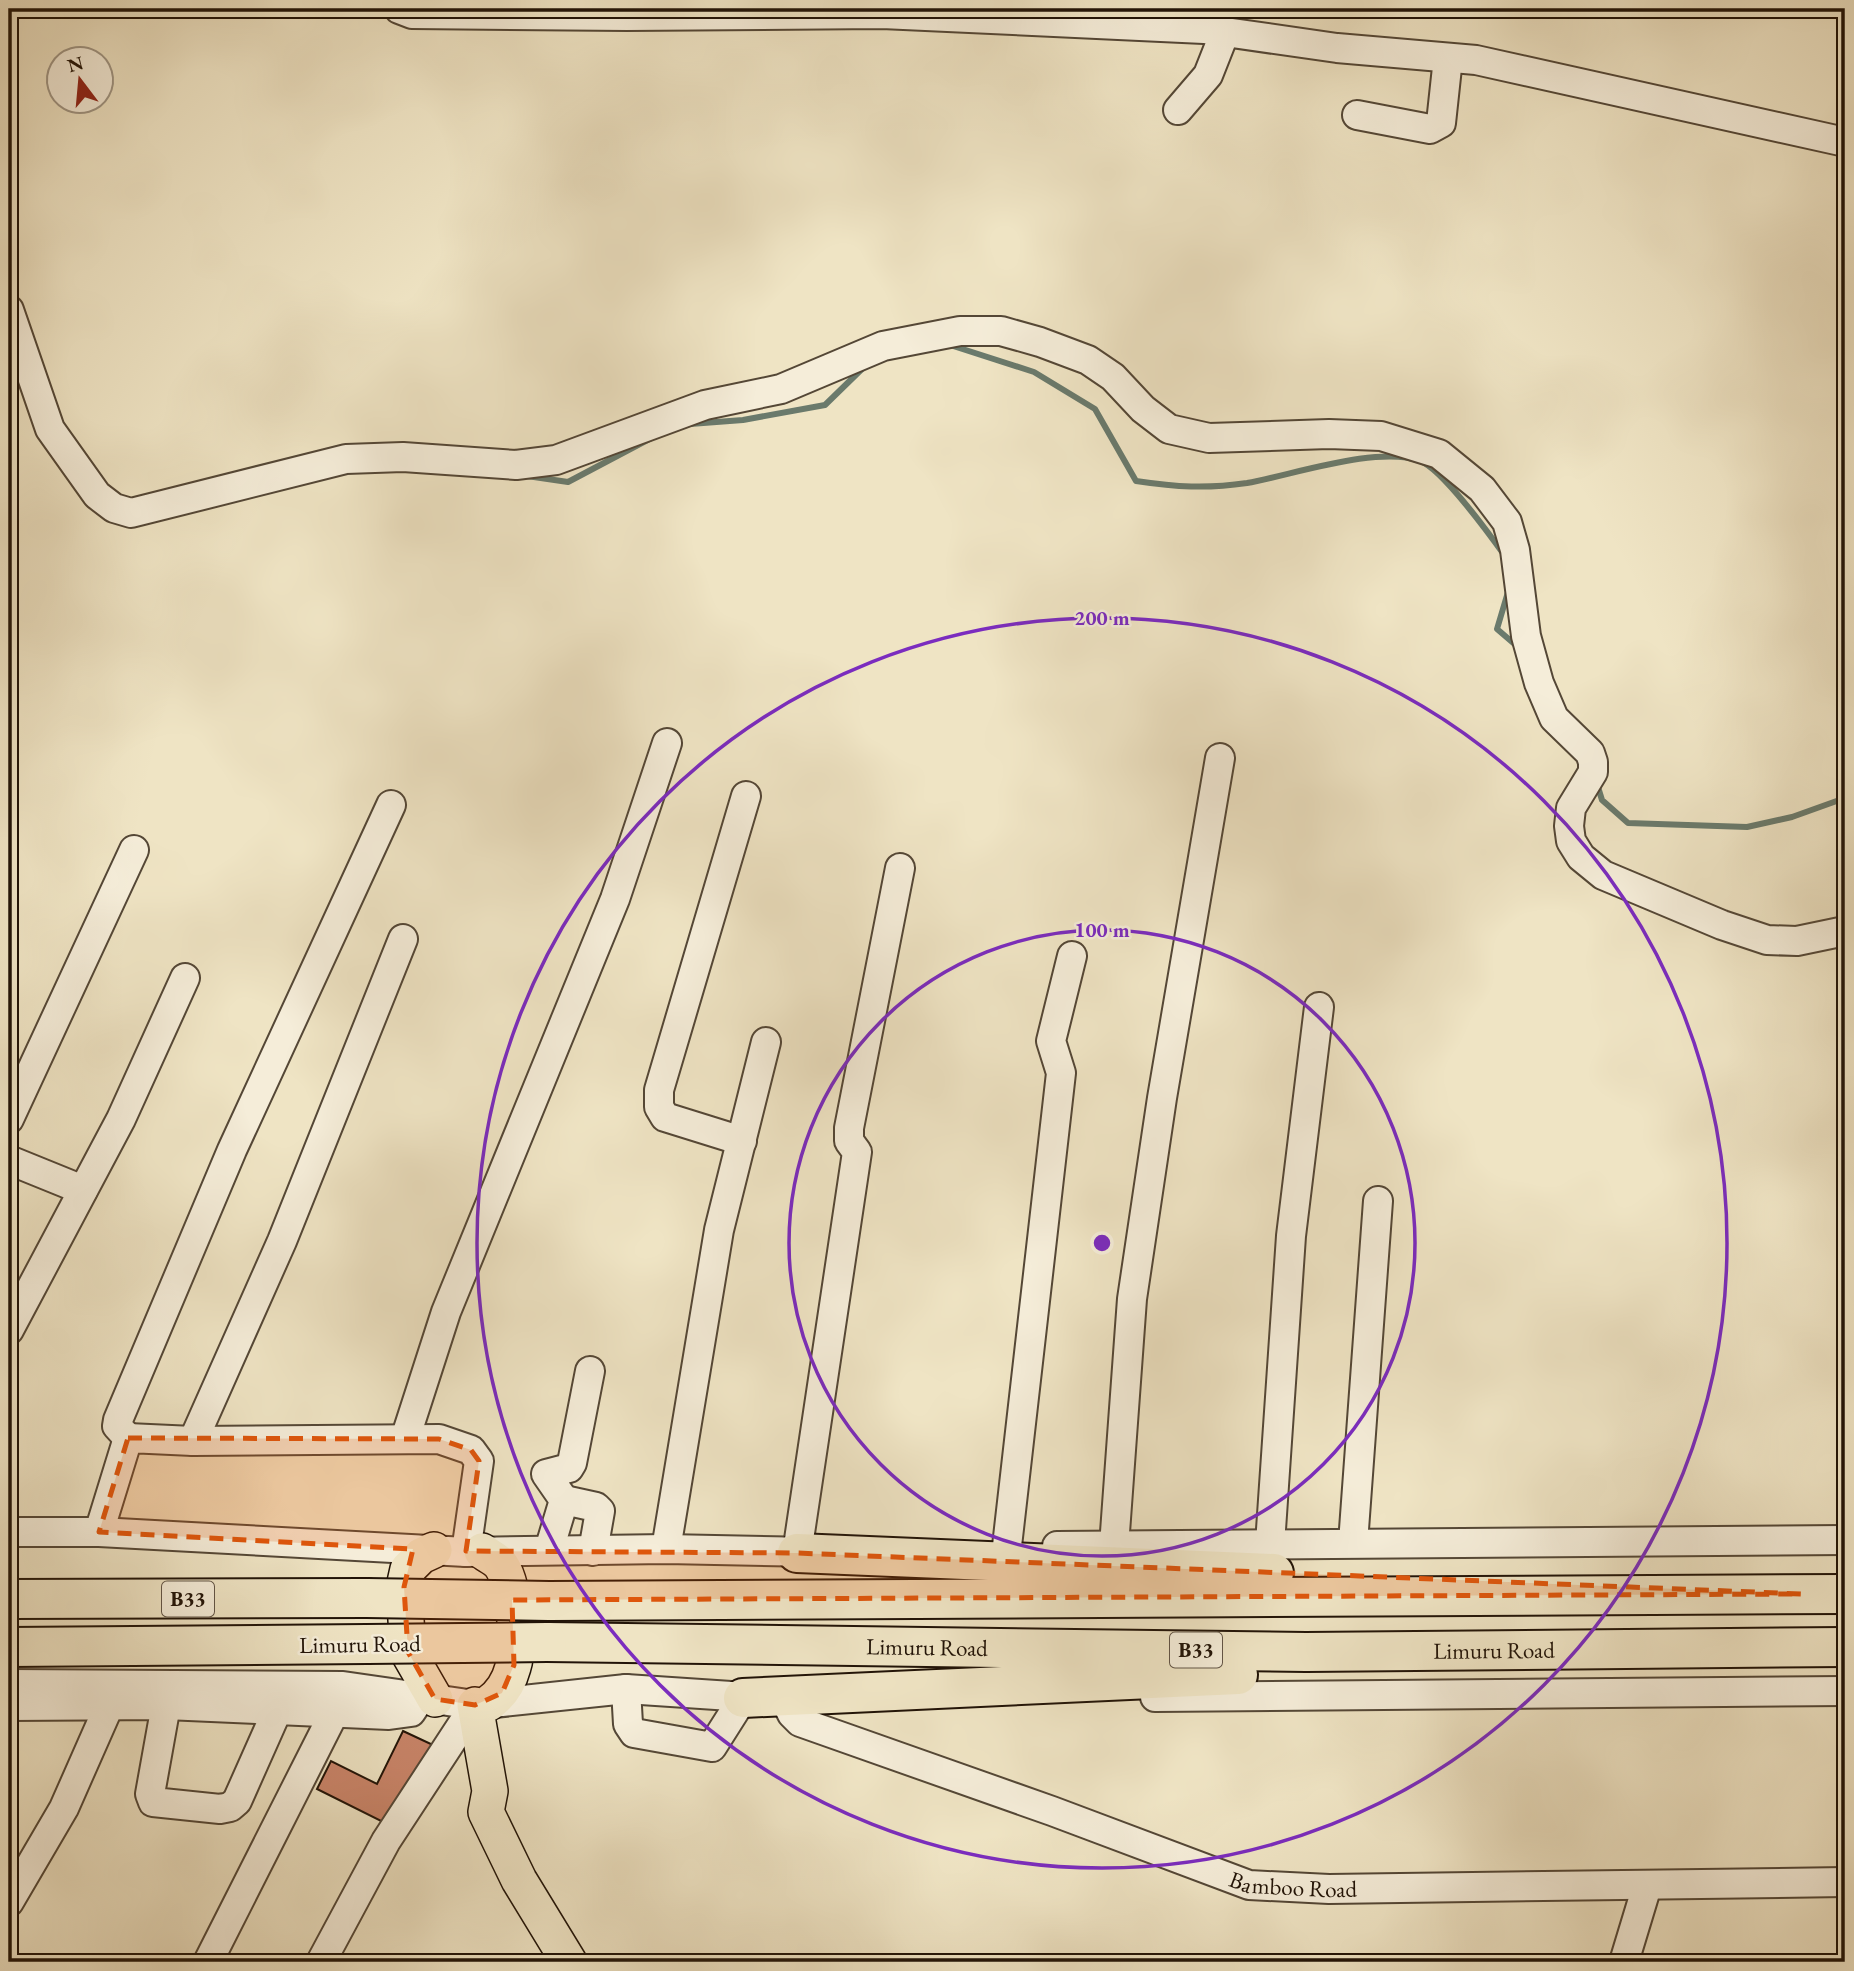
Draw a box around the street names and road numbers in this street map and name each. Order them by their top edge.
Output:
road number: B33 [162,1582,214,1616]
street label: Limuru Road [299,1628,421,1660]
street label: Limuru Road [866,1631,988,1663]
road number: B33 [1170,1632,1222,1668]
street label: Limuru Road [1433,1635,1555,1666]
street label: Bamboo Road [1225,1864,1358,1904]

